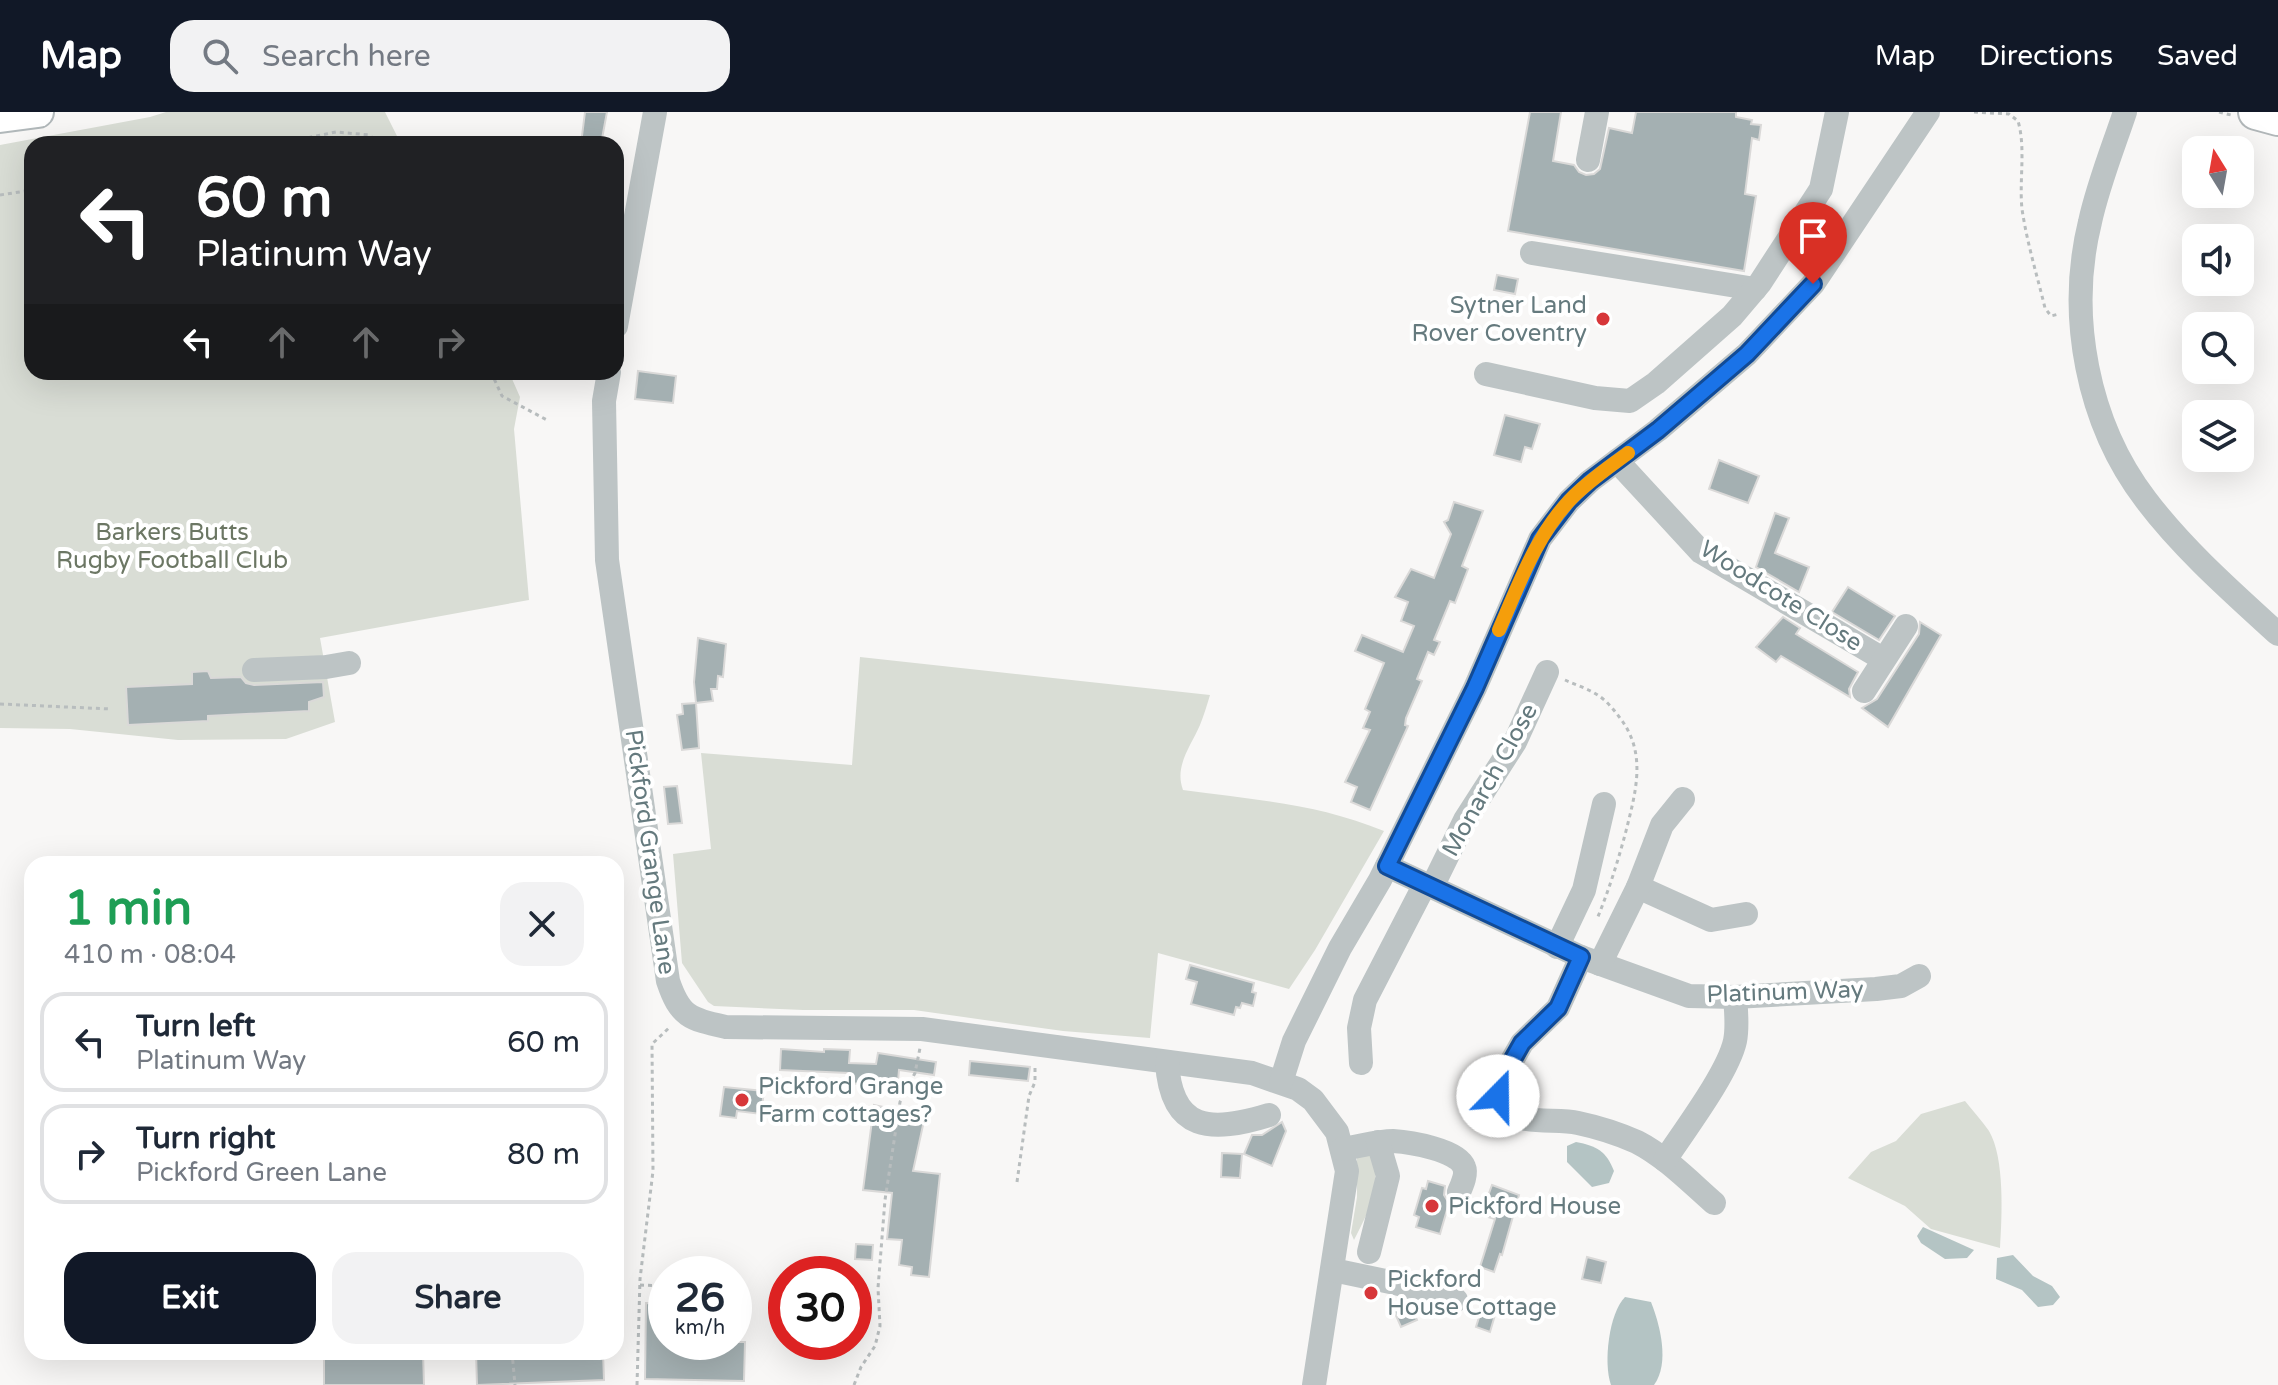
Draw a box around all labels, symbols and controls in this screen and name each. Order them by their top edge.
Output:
search box [170,20,730,92]
text: Map [40,33,122,79]
icon: search [198,34,242,78]
text: Search here [262,38,431,75]
text: Map [1875,39,1935,73]
text: Directions [1979,39,2113,73]
text: Saved [2157,39,2238,73]
north arrow [2182,136,2254,208]
map controls [2182,136,2254,472]
text: 60 m [196,165,332,232]
icon: left [64,168,168,272]
pin [1779,202,1847,284]
icon: arrive [1791,214,1835,258]
button: sound [2182,224,2254,296]
text: Platinum Way [196,233,432,276]
place label: Sytner Land Rover Coventry [1411,291,1587,348]
marker: Sytner Land Rover Coventry [1594,310,1612,328]
button: search [2182,312,2254,384]
icon: left [176,320,220,364]
icon: ahead [260,320,304,364]
icon: ahead [344,320,388,364]
icon: right [428,320,472,364]
button: layers [2182,400,2254,472]
park label: Barkers Butts Rugby Football Club [56,518,288,575]
street label: Woodcote Close [1694,534,1868,658]
street label: Monarch Close [1436,698,1544,862]
street label: Pickford Grange Lane [618,728,682,976]
text: 1 min [64,880,192,938]
button: close [500,882,584,966]
text: 410 m · 08:04 [64,939,236,970]
street label: Platinum Way [1706,975,1864,1009]
text: Turn left [136,1008,255,1045]
icon: left [68,1020,112,1064]
text: 60 m [507,1024,580,1061]
text: Platinum Way [136,1045,306,1076]
position arrow [1456,1054,1540,1138]
place label: Pickford Grange Farm cottages? [758,1072,943,1129]
marker: Pickford Grange Farm cottages? [733,1091,751,1109]
text: Turn right [136,1120,276,1157]
icon: right [68,1132,112,1176]
text: 80 m [507,1136,580,1173]
text: Pickford Green Lane [136,1157,387,1188]
place label: Pickford House [1448,1192,1621,1221]
marker: Pickford House [1423,1197,1441,1215]
button: Exit [64,1252,316,1344]
button: Share [332,1252,584,1344]
speed limit sign: 30 [768,1256,872,1360]
place label: Pickford House Cottage [1387,1265,1557,1322]
text: 26 [675,1274,725,1322]
marker: Pickford House Cottage [1362,1284,1380,1302]
text: km/h [675,1316,725,1340]

